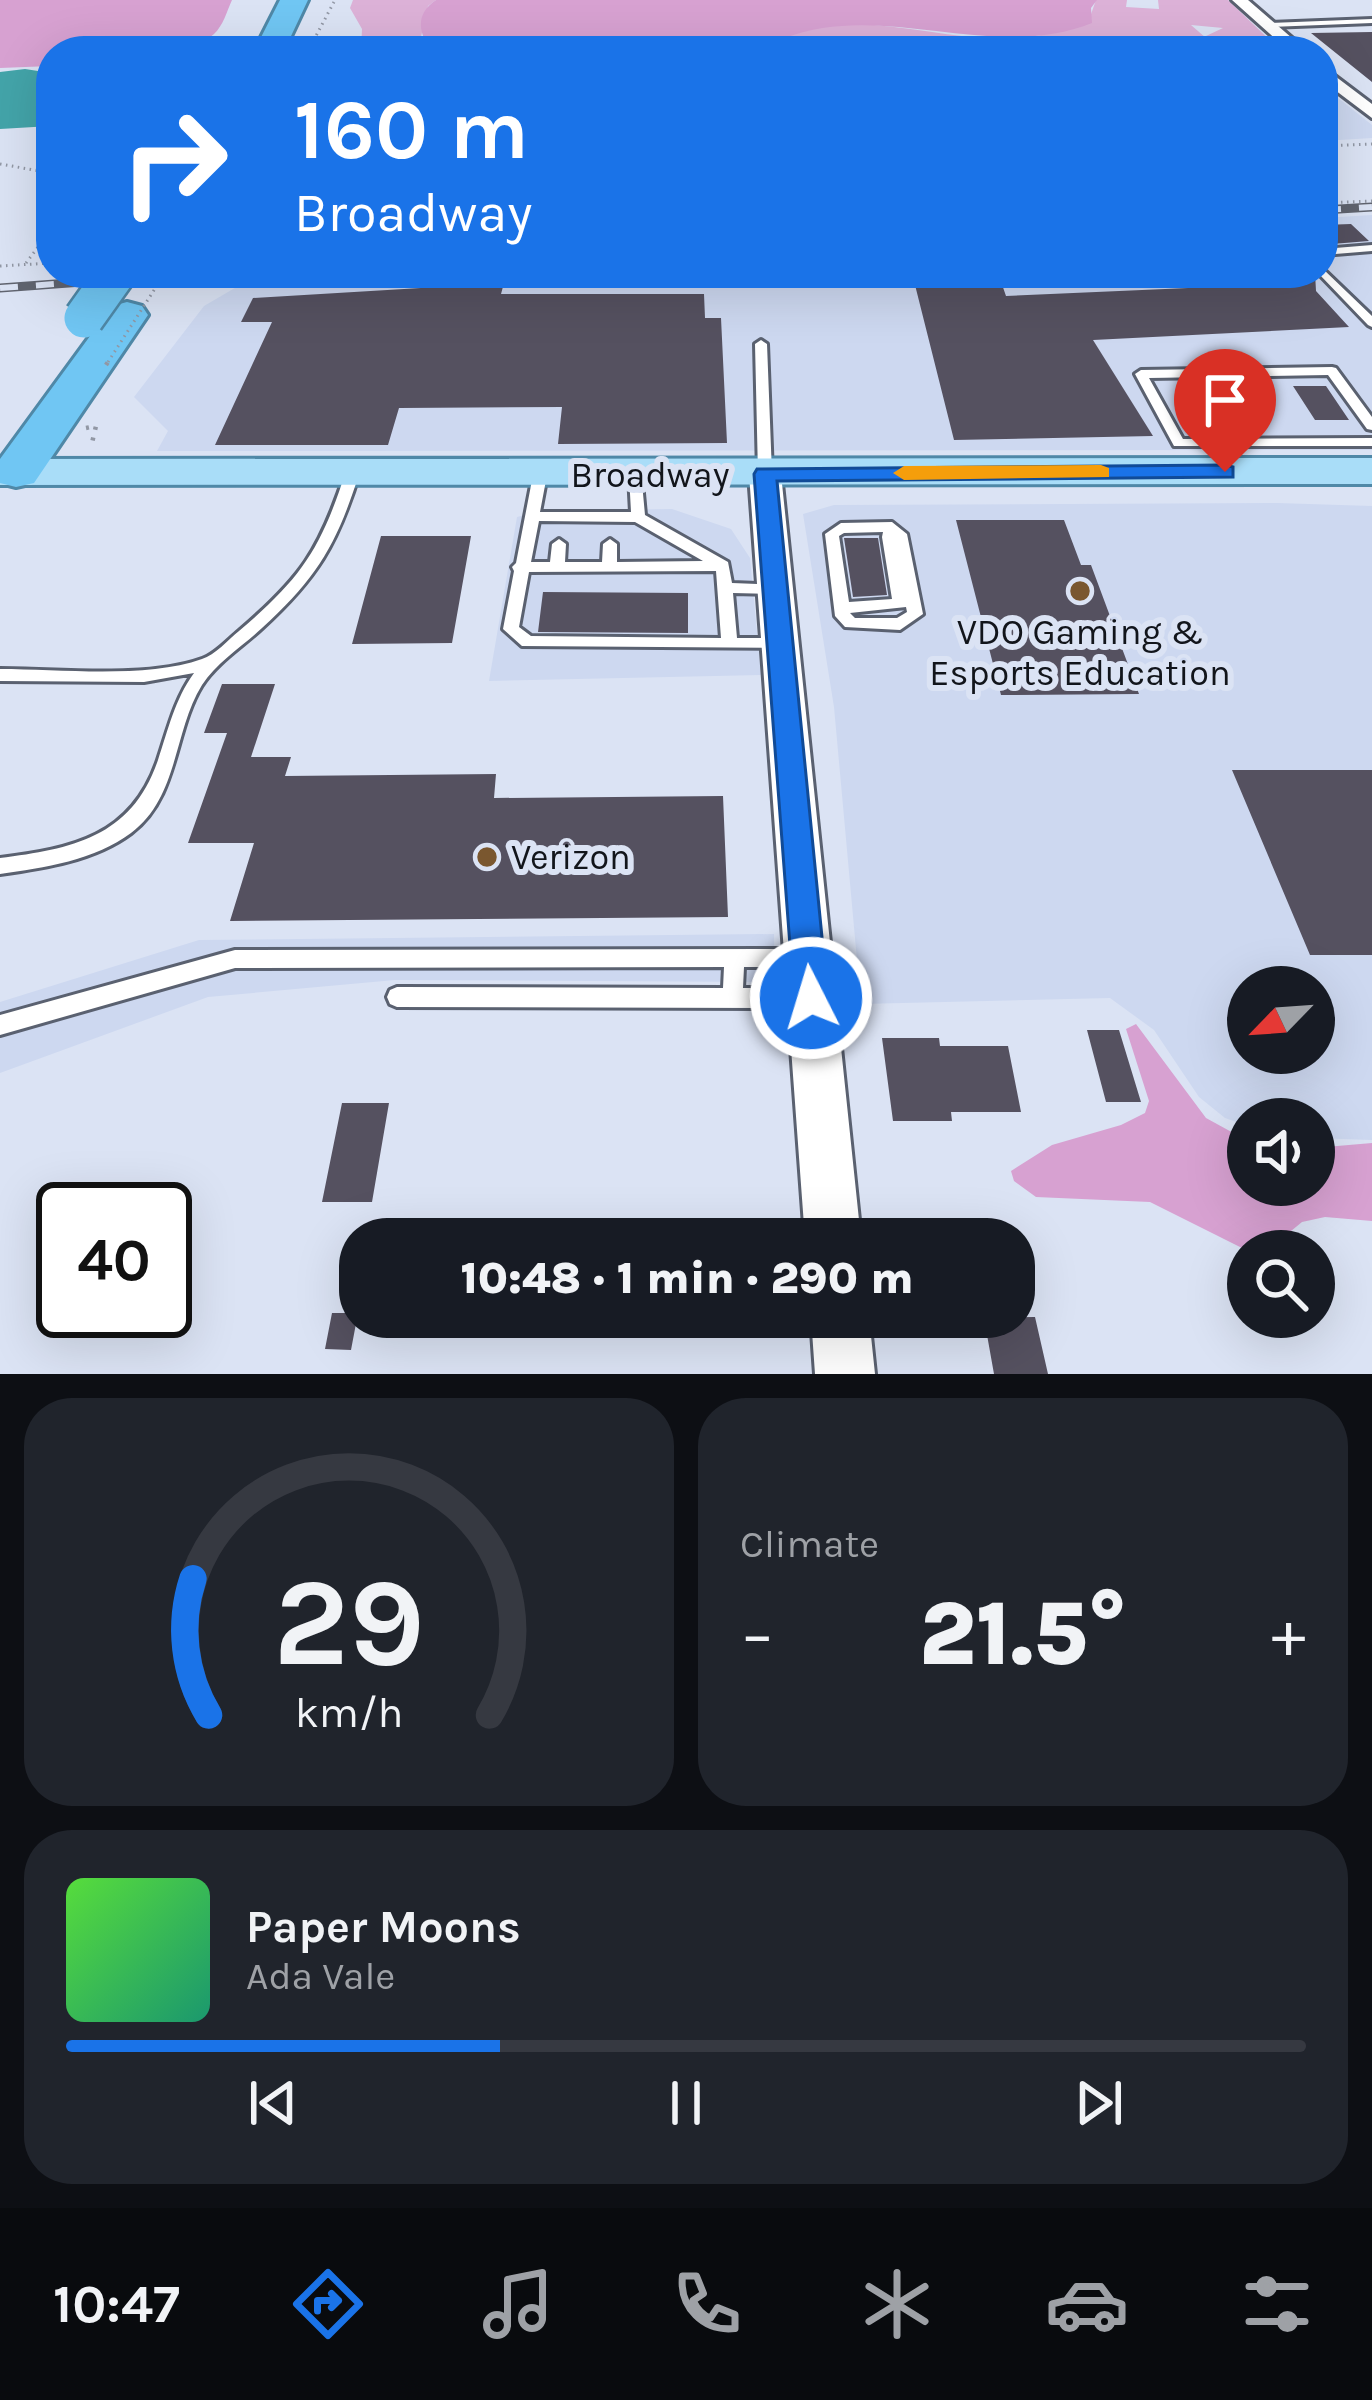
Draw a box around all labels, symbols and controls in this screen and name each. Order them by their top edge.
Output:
text: 160 m [294,81,529,179]
icon: right [96,84,252,240]
text: Broadway [294,181,532,245]
pin [1174,349,1276,472]
icon: arrive [1192,367,1258,433]
street label: Broadway [571,454,730,496]
marker: VDO Gaming & Esports Education [1067,578,1093,604]
place label: VDO Gaming & Esports Education [929,611,1231,694]
place label: Verizon [511,836,631,878]
marker: Verizon [474,844,500,870]
position arrow [748,935,874,1061]
north arrow [1227,966,1335,1074]
map controls [1227,966,1335,1338]
button: sound [1227,1098,1335,1206]
speed limit sign: 40 [36,1182,192,1338]
button: search [1227,1230,1335,1338]
text: 10:48 · 1 min · 290 m [461,1252,913,1304]
text: Climate [740,1521,879,1567]
text: 29 [273,1550,425,1695]
text: 21.5° [919,1581,1127,1687]
text: − [740,1595,775,1673]
text: + [1271,1595,1306,1673]
text: km/h [295,1688,403,1738]
text: Paper Moons [246,1901,521,1953]
text: Ada Vale [246,1953,395,1999]
icon: previous [240,2070,306,2136]
icon: pause [653,2070,719,2136]
icon: next [1066,2070,1132,2136]
icon: directions [286,2262,370,2346]
icon: music [476,2262,560,2346]
icon: phone [665,2262,749,2346]
icon: climate [855,2262,939,2346]
icon: car [1045,2262,1129,2346]
icon: filters [1235,2262,1319,2346]
text: 10:47 [53,2272,180,2336]

